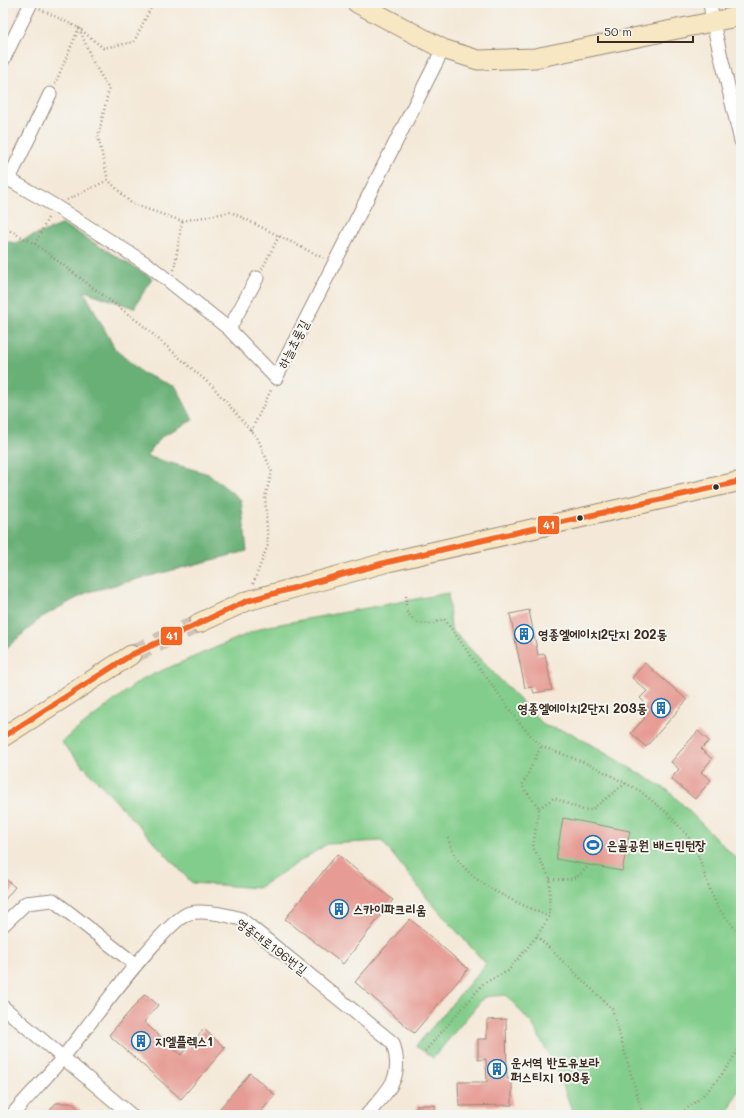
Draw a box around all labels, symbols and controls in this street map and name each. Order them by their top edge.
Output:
scale bar [598,18,693,44]
text: 50 m [604,23,632,39]
street label: 하늘초롱길 [273,317,312,371]
unlabelled marker [711,482,721,492]
unlabelled marker [575,513,585,523]
line badge: 41 [537,515,560,535]
text: 41 [543,517,555,532]
building icon: 영종엘에이치2단지 202동 [513,623,535,645]
place label: 영종엘에이치2단지 202동 [538,625,668,642]
line badge: 41 [160,626,183,646]
text: 41 [166,628,178,643]
building icon: 영종엘에이치2단지 203동 [650,697,672,719]
place label: 영종엘에이치2단지 203동 [517,699,648,716]
sports icon: 은골공원 배드민턴장 [582,834,604,856]
place label: 은골공원 배드민턴장 [607,836,706,853]
building icon: 스카이파크리움 [328,898,350,920]
place label: 스카이파크리움 [353,900,427,917]
street label: 영종대로196번길 [234,913,311,978]
building icon: 지엘플렉스1 [130,1030,152,1052]
place label: 지엘플렉스1 [155,1032,213,1049]
place label: 운서역 반도유보라 퍼스티지 103동 [510,1053,600,1085]
building icon: 운서역 반도유보라 퍼스티지 103동 [486,1058,508,1080]

